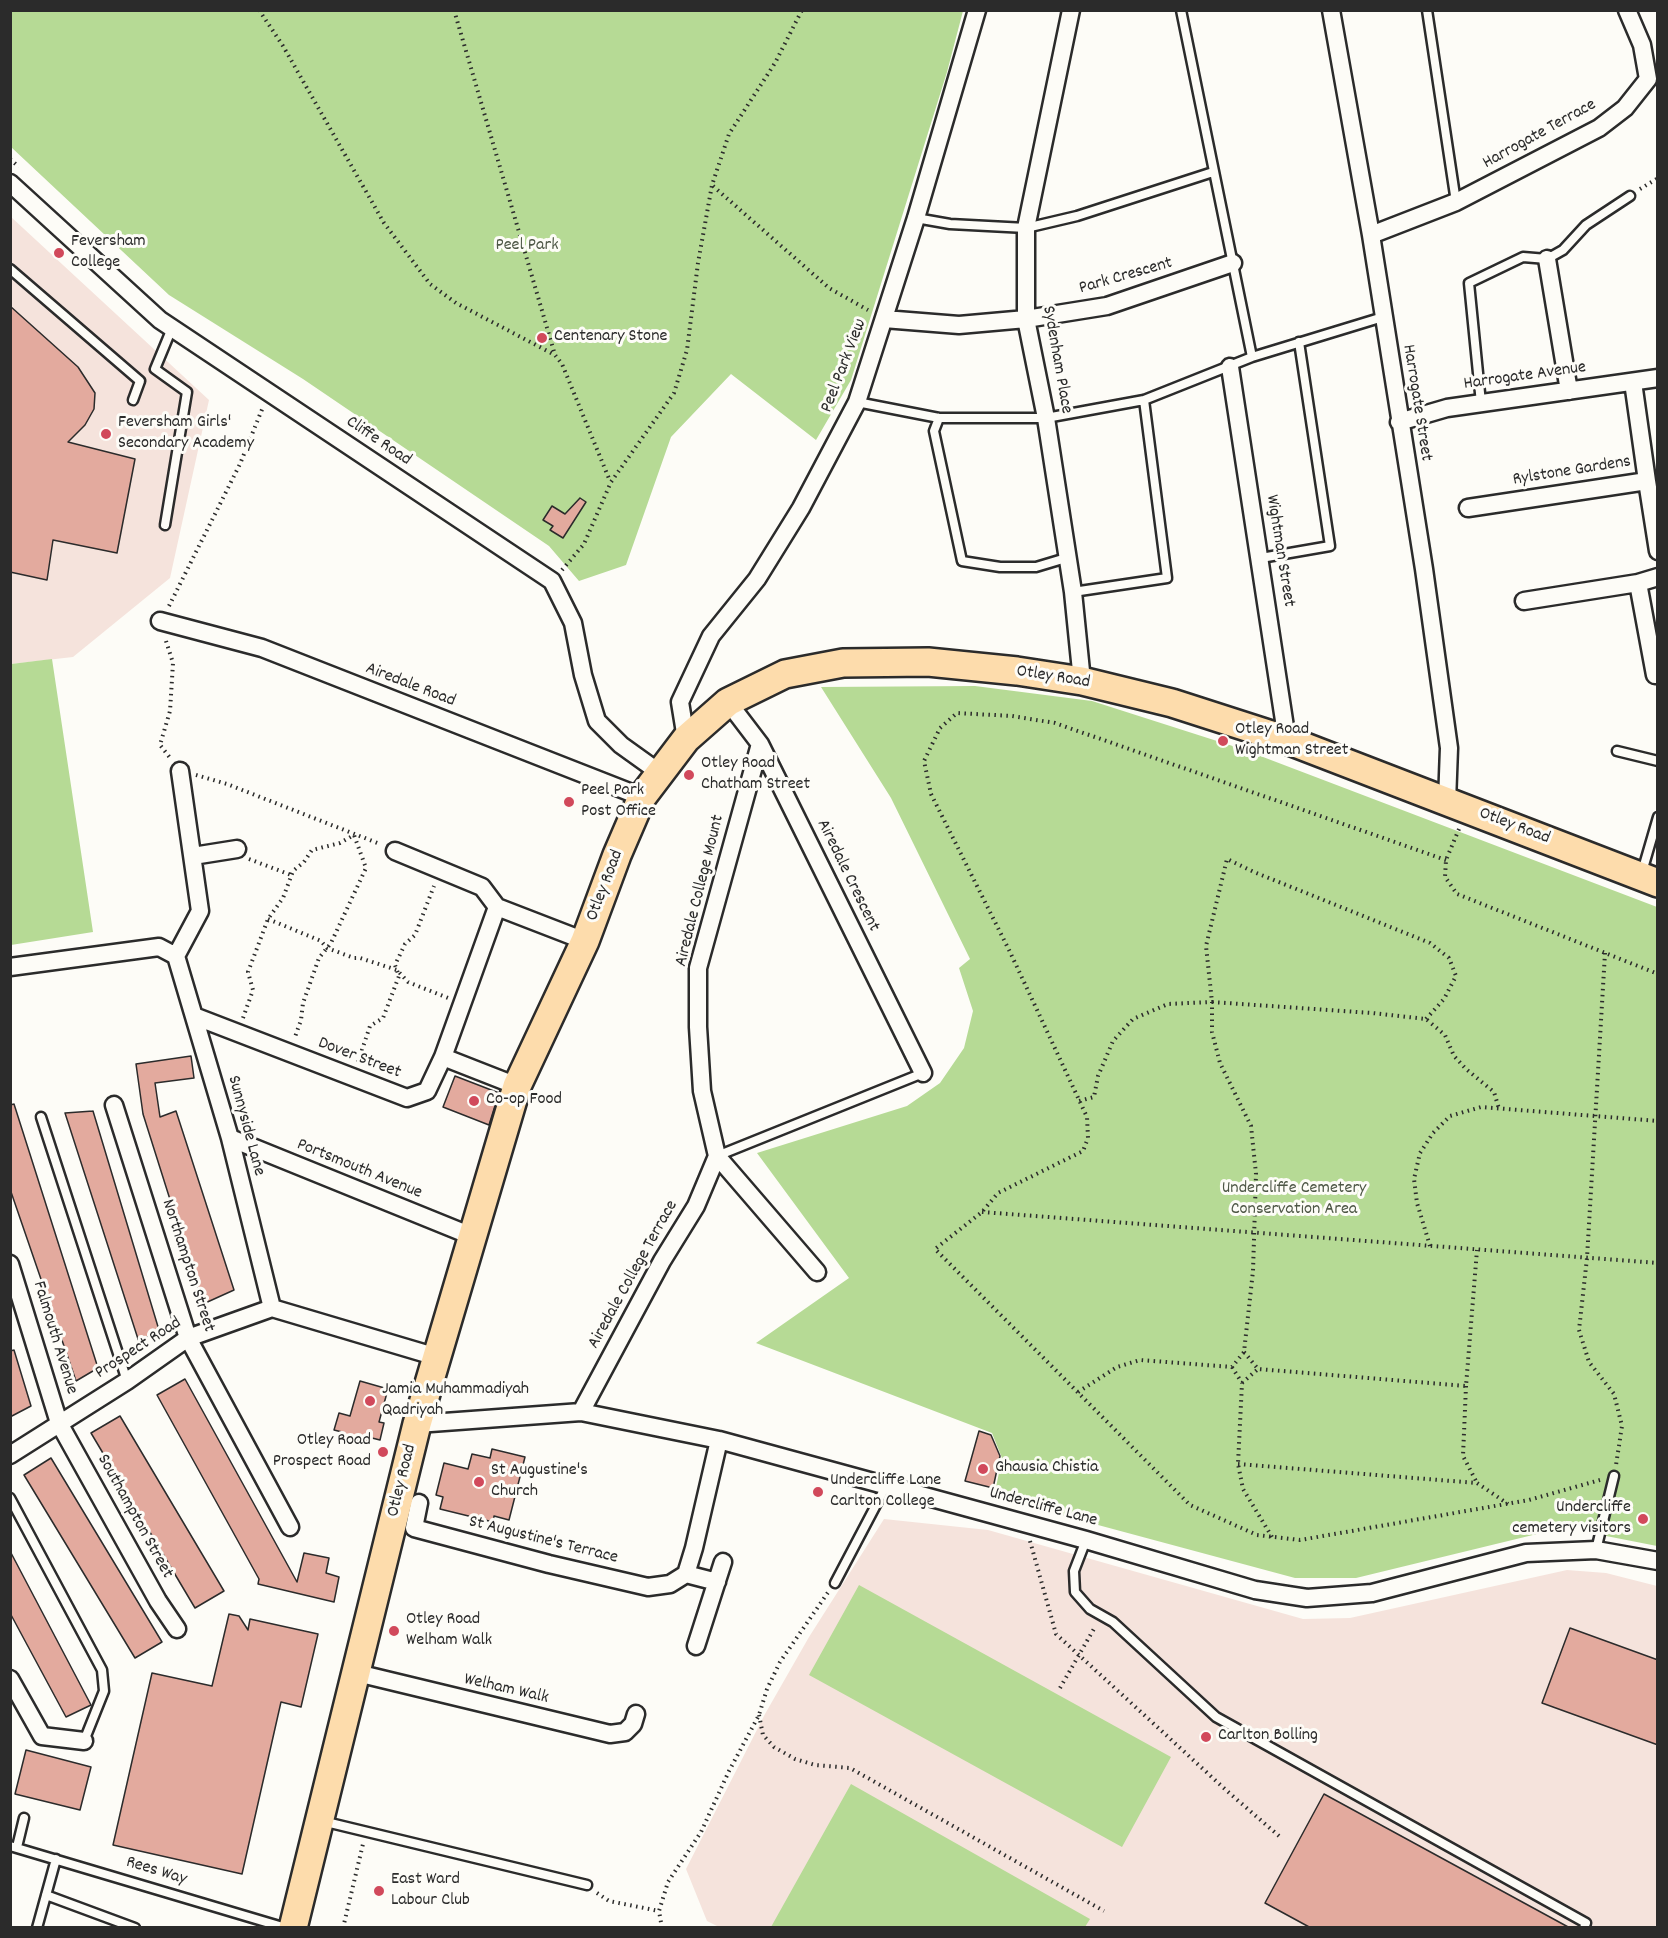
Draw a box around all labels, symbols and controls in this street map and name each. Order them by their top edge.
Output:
street label: Harrogate Terrace [1480,95,1600,175]
place label: Feversham College [71,232,146,274]
park label: Peel Park [495,236,559,258]
marker: Feversham College [52,246,66,260]
street label: Park Crescent [1077,253,1175,301]
street label: Sydenham Place [1036,304,1076,416]
street label: Peel Park View [817,316,873,416]
place label: Centenary Stone [554,327,667,349]
marker: Centenary Stone [535,331,549,345]
street label: Harrogate Street [1396,343,1436,463]
street label: Harrogate Avenue [1462,358,1588,396]
street label: Cliffe Road [341,412,415,472]
place label: Feversham Girls' Secondary Academy [118,413,254,456]
marker: Feversham Girls' Secondary Academy [99,427,113,441]
street label: Rylstone Gardens [1511,452,1633,492]
street label: Wightman Street [1259,493,1299,609]
street label: Airedale Road [362,659,458,713]
street label: Otley Road [1015,662,1091,694]
place label: Otley Road Wightman Street [1235,720,1348,762]
marker: Otley Road Wightman Street [1216,734,1230,748]
place label: Otley Road Chatham Street [701,754,810,796]
marker: Otley Road Chatham Street [682,768,696,782]
place label: Peel Park Post Office [581,781,656,824]
marker: Peel Park Post Office [562,795,576,809]
street label: Otley Road [1475,804,1553,850]
street label: Airedale College Mount [672,813,730,969]
street label: Airedale Crescent [811,816,883,936]
street label: Otley Road [583,847,629,925]
street label: Dover Street [314,1033,404,1085]
street label: Sunnyside Lane [221,1073,269,1179]
place label: Co-op Food [486,1090,562,1112]
marker: Co-op Food [467,1094,481,1108]
street label: Portsmouth Avenue [293,1135,425,1205]
park label: Undercliffe Cemetery Conservation Area [1222,1179,1366,1222]
street label: Northampton Street [155,1197,219,1335]
street label: Airedale College Terrace [584,1197,684,1353]
street label: Falmouth Avenue [27,1279,81,1397]
street label: Prospect Road [92,1313,186,1385]
place label: Jamia Muhammadiyah Qadriyah [382,1380,529,1422]
marker: Jamia Muhammadiyah Qadriyah [363,1394,377,1408]
place label: Otley Road Prospect Road [273,1431,371,1474]
street label: Otley Road [384,1442,422,1520]
marker: Otley Road Prospect Road [376,1445,390,1459]
street label: Southampton Street [91,1451,177,1583]
place label: Ghausia Chistia [995,1458,1098,1480]
place label: St Augustine's Church [491,1461,588,1504]
marker: Ghausia Chistia [976,1462,990,1476]
place label: Undercliffe Lane Carlton College [830,1471,941,1514]
marker: St Augustine's Church [472,1475,486,1489]
street label: Undercliffe Lane [987,1483,1099,1533]
marker: Undercliffe Lane Carlton College [811,1485,825,1499]
place label: Undercliffe cemetery visitors [1512,1498,1631,1540]
street label: St Augustine's Terrace [466,1512,620,1570]
marker: Undercliffe cemetery visitors [1636,1512,1650,1526]
place label: Otley Road Welham Walk [406,1610,492,1652]
marker: Otley Road Welham Walk [387,1624,401,1638]
street label: Welham Walk [462,1670,550,1710]
place label: Carlton Bolling [1218,1726,1318,1748]
marker: Carlton Bolling [1199,1730,1213,1744]
street label: Rees Way [123,1853,189,1891]
place label: East Ward Labour Club [391,1870,470,1912]
marker: East Ward Labour Club [372,1884,386,1898]

